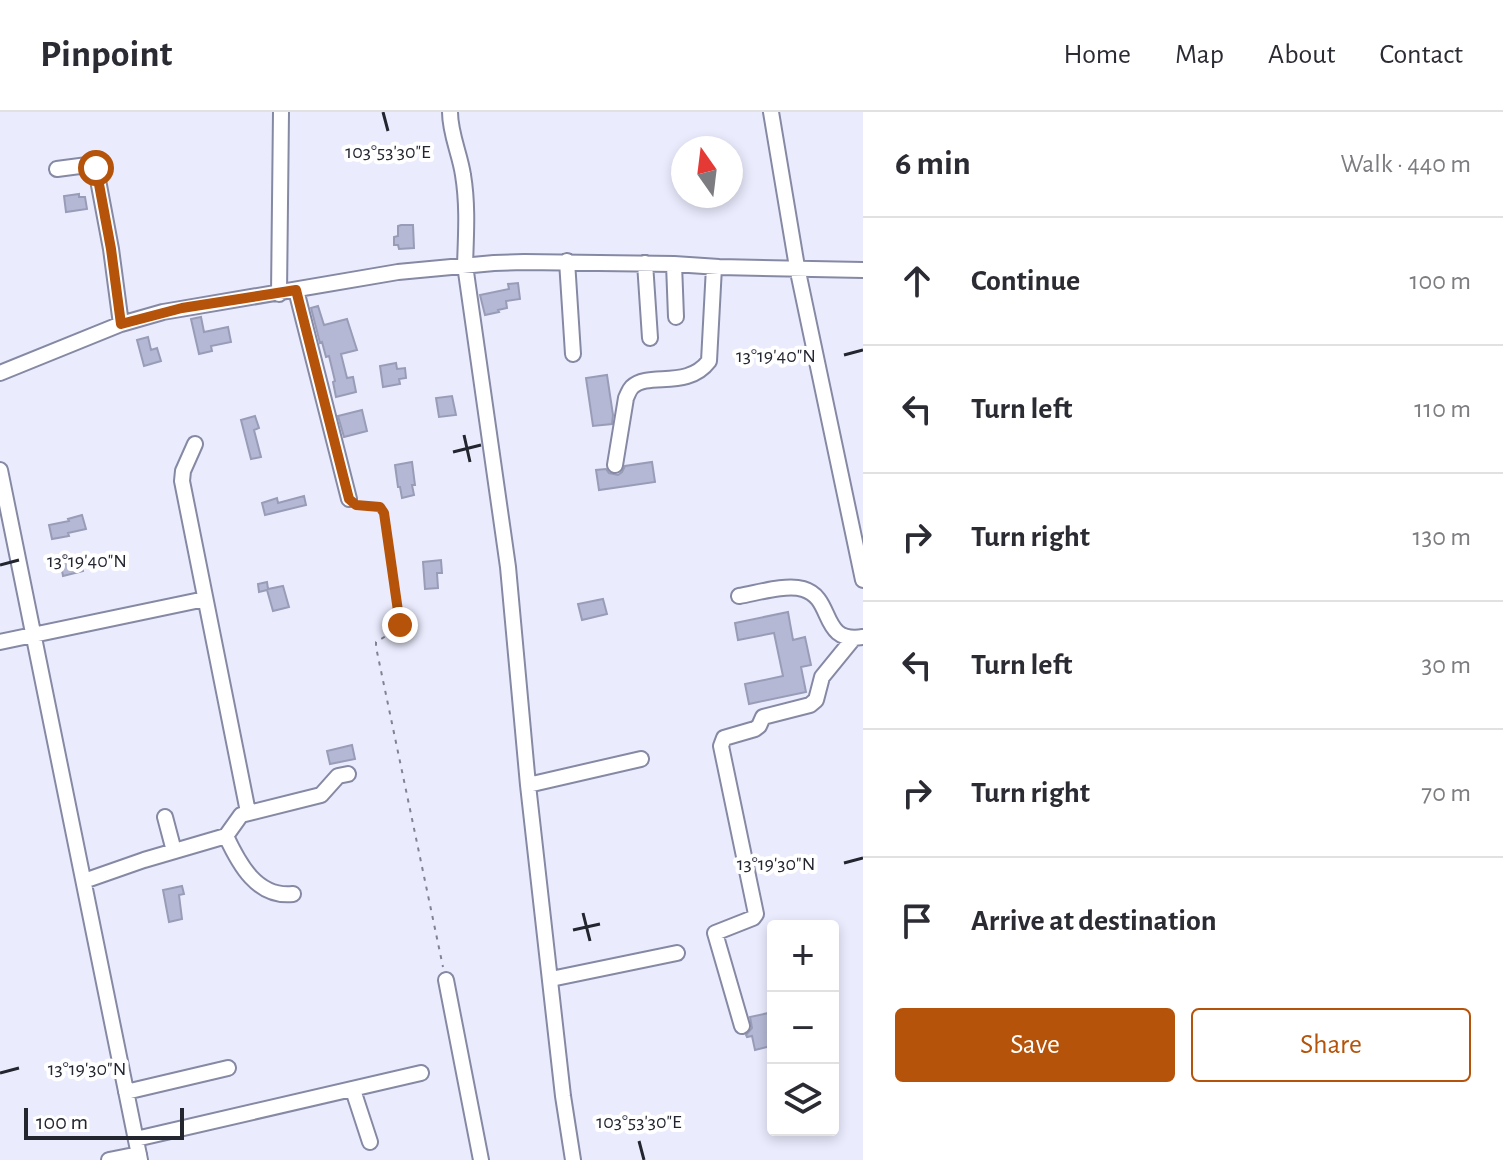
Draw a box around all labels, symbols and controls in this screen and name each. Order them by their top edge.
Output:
text: Pinpoint [40,36,172,74]
text: Home [1064,41,1131,69]
text: Map [1175,41,1224,69]
text: About [1268,41,1336,69]
text: Contact [1380,41,1463,69]
north arrow [671,136,743,208]
text: 103°53'30"E [345,142,431,162]
text: 6 min [895,147,971,181]
route start [78,150,114,186]
text: Walk · 440 m [1341,151,1471,177]
icon: ahead [895,259,939,303]
text: Continue [971,266,1080,296]
text: 100 m [1410,268,1471,294]
text: 13°19'40"N [736,346,816,366]
icon: left [895,387,939,431]
text: Turn left [971,394,1072,424]
text: 110 m [1414,396,1471,422]
icon: right [895,515,939,559]
text: Turn right [971,522,1090,552]
text: 130 m [1413,524,1471,550]
text: 13°19'40"N [47,551,127,571]
route end [382,607,418,643]
icon: left [895,643,939,687]
text: Turn left [971,650,1072,680]
text: 30 m [1421,652,1471,678]
icon: right [895,771,939,815]
text: Turn right [971,778,1090,808]
text: 70 m [1421,780,1471,806]
text: 13°19'30"N [737,854,815,874]
icon: arrive [895,899,939,943]
text: Arrive at destination [971,906,1217,936]
map controls [767,920,839,1136]
button: + [767,920,839,992]
button: − [767,992,839,1064]
button: Save [895,1008,1175,1082]
button: Share [1191,1008,1471,1082]
text: 13°19'30"N [48,1059,126,1079]
button: layers [767,1064,839,1136]
scale bar [24,1104,184,1140]
text: 100 m [36,1111,88,1133]
text: 103°53'30"E [596,1112,682,1132]

